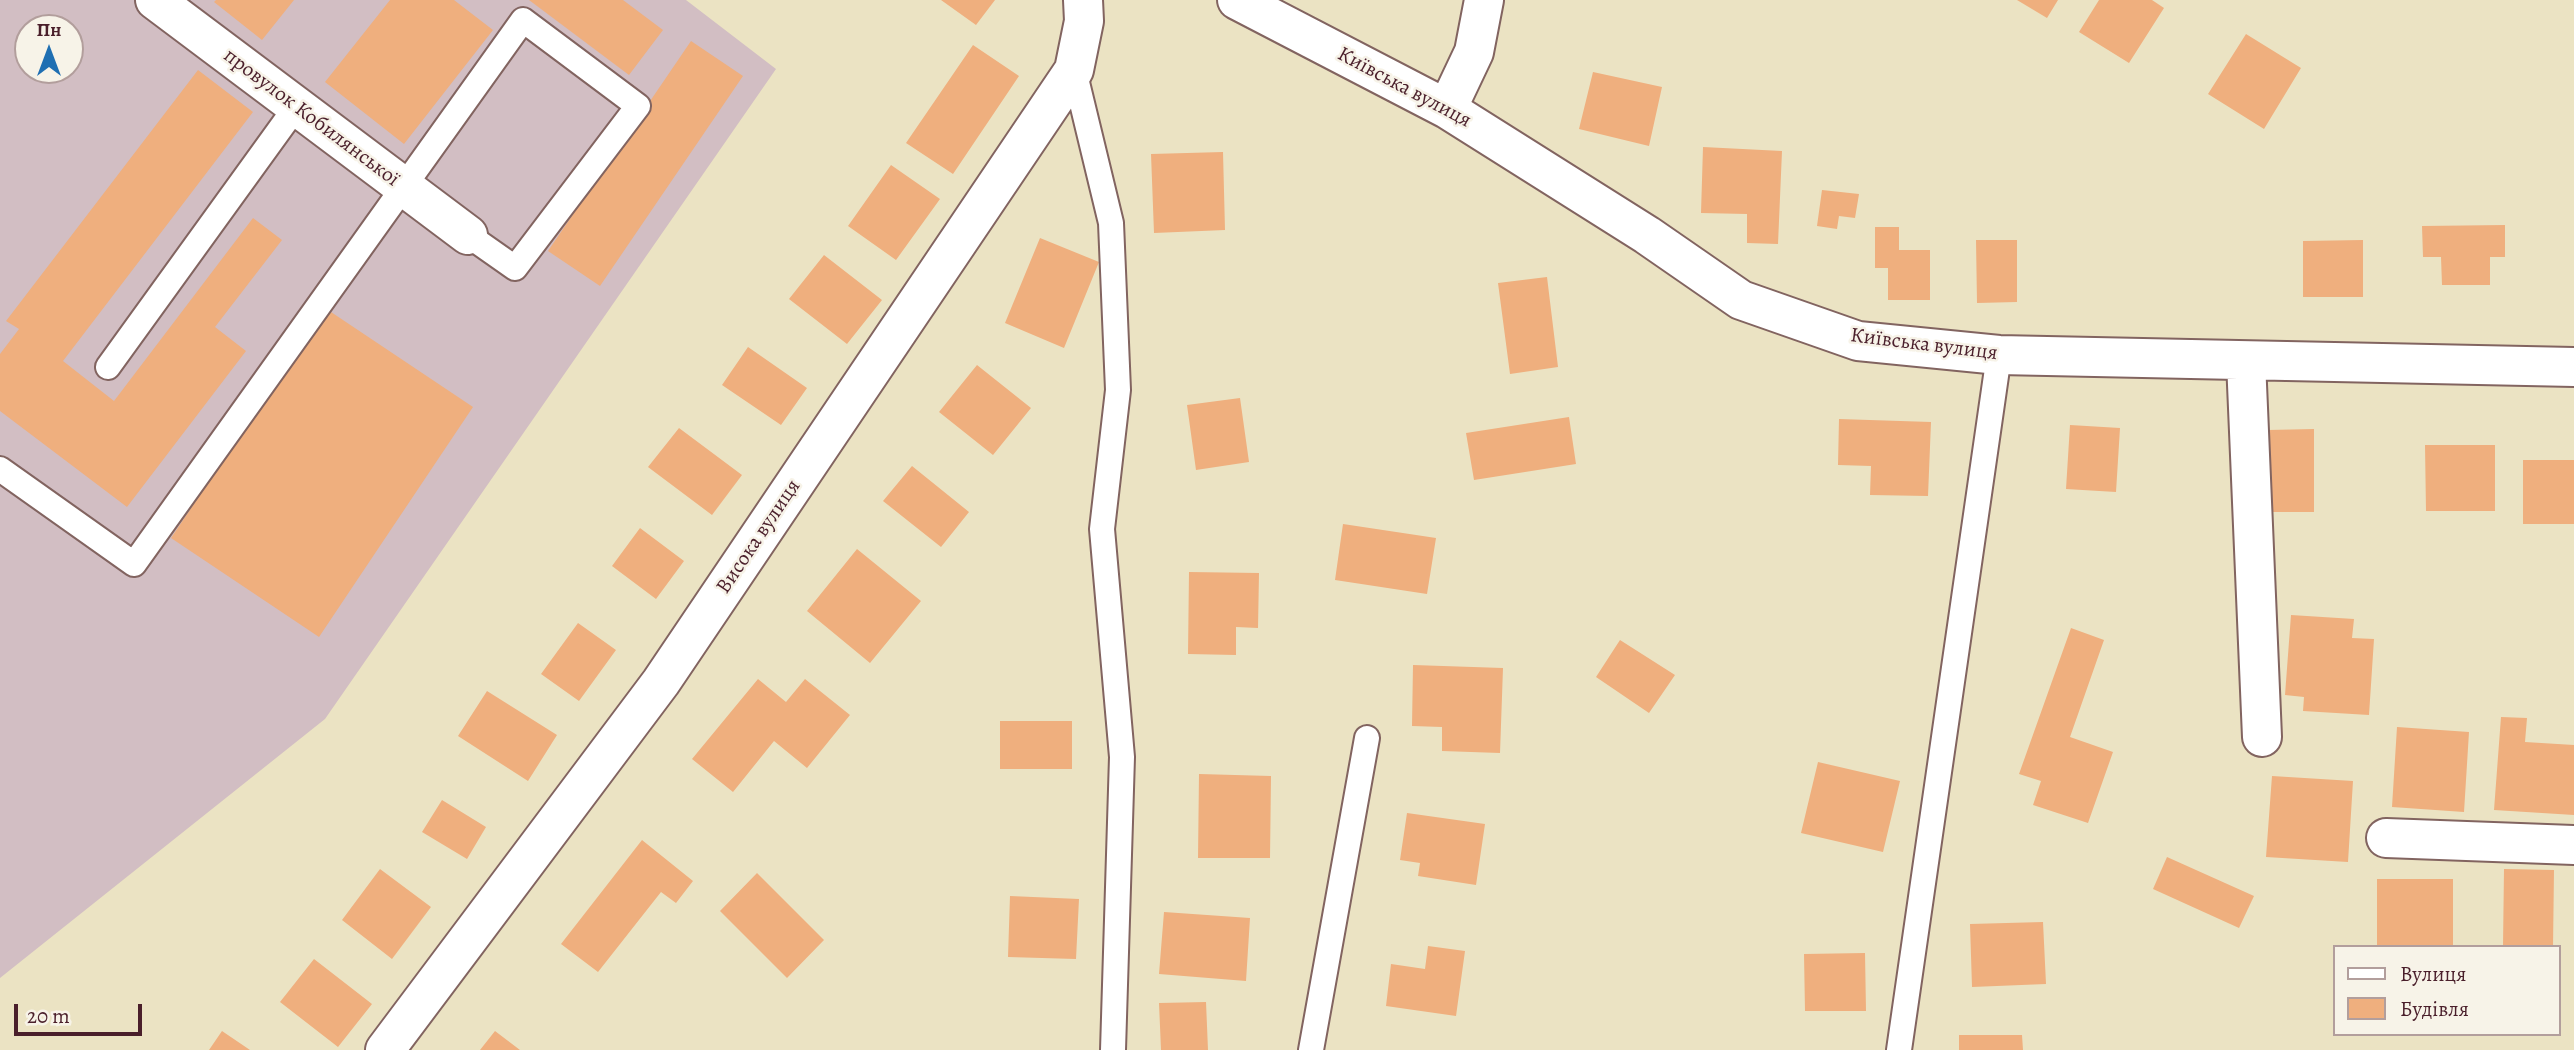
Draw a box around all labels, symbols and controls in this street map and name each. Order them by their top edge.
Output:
north arrow [14,14,84,84]
text: Пн [37,17,61,43]
street label: Київська вулиця [1333,42,1475,134]
street label: провулок Кобилянської [218,44,404,192]
street label: Київська вулиця [1849,323,1999,367]
street label: Висока вулиця [712,475,806,599]
legend [2332,945,2560,1036]
text: Вулиця [2400,960,2466,988]
scale bar [18,990,145,1034]
text: Будівля [2400,995,2469,1023]
text: 20 m [27,1002,70,1030]

